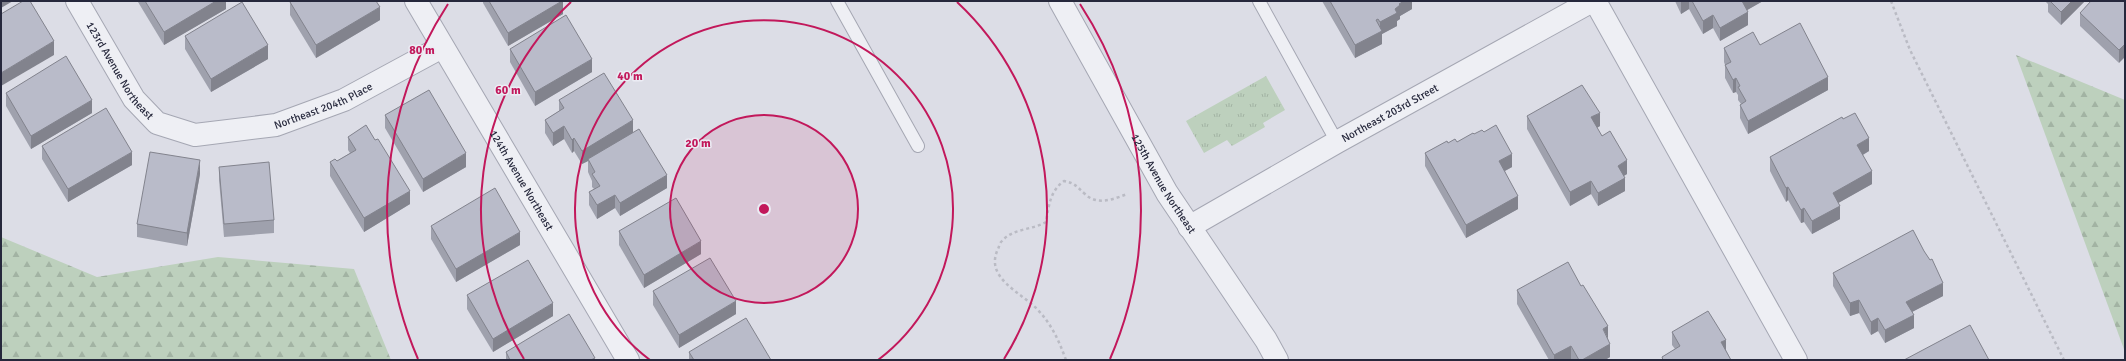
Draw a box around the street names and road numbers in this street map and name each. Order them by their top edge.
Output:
street label: 123rd Avenue Northeast [84,19,157,122]
street label: Northeast 204th Place [272,79,375,132]
street label: Northeast 203rd Street [1339,81,1440,145]
street label: 124th Avenue Northeast [487,128,556,233]
street label: 125th Avenue Northeast [1129,131,1199,236]

